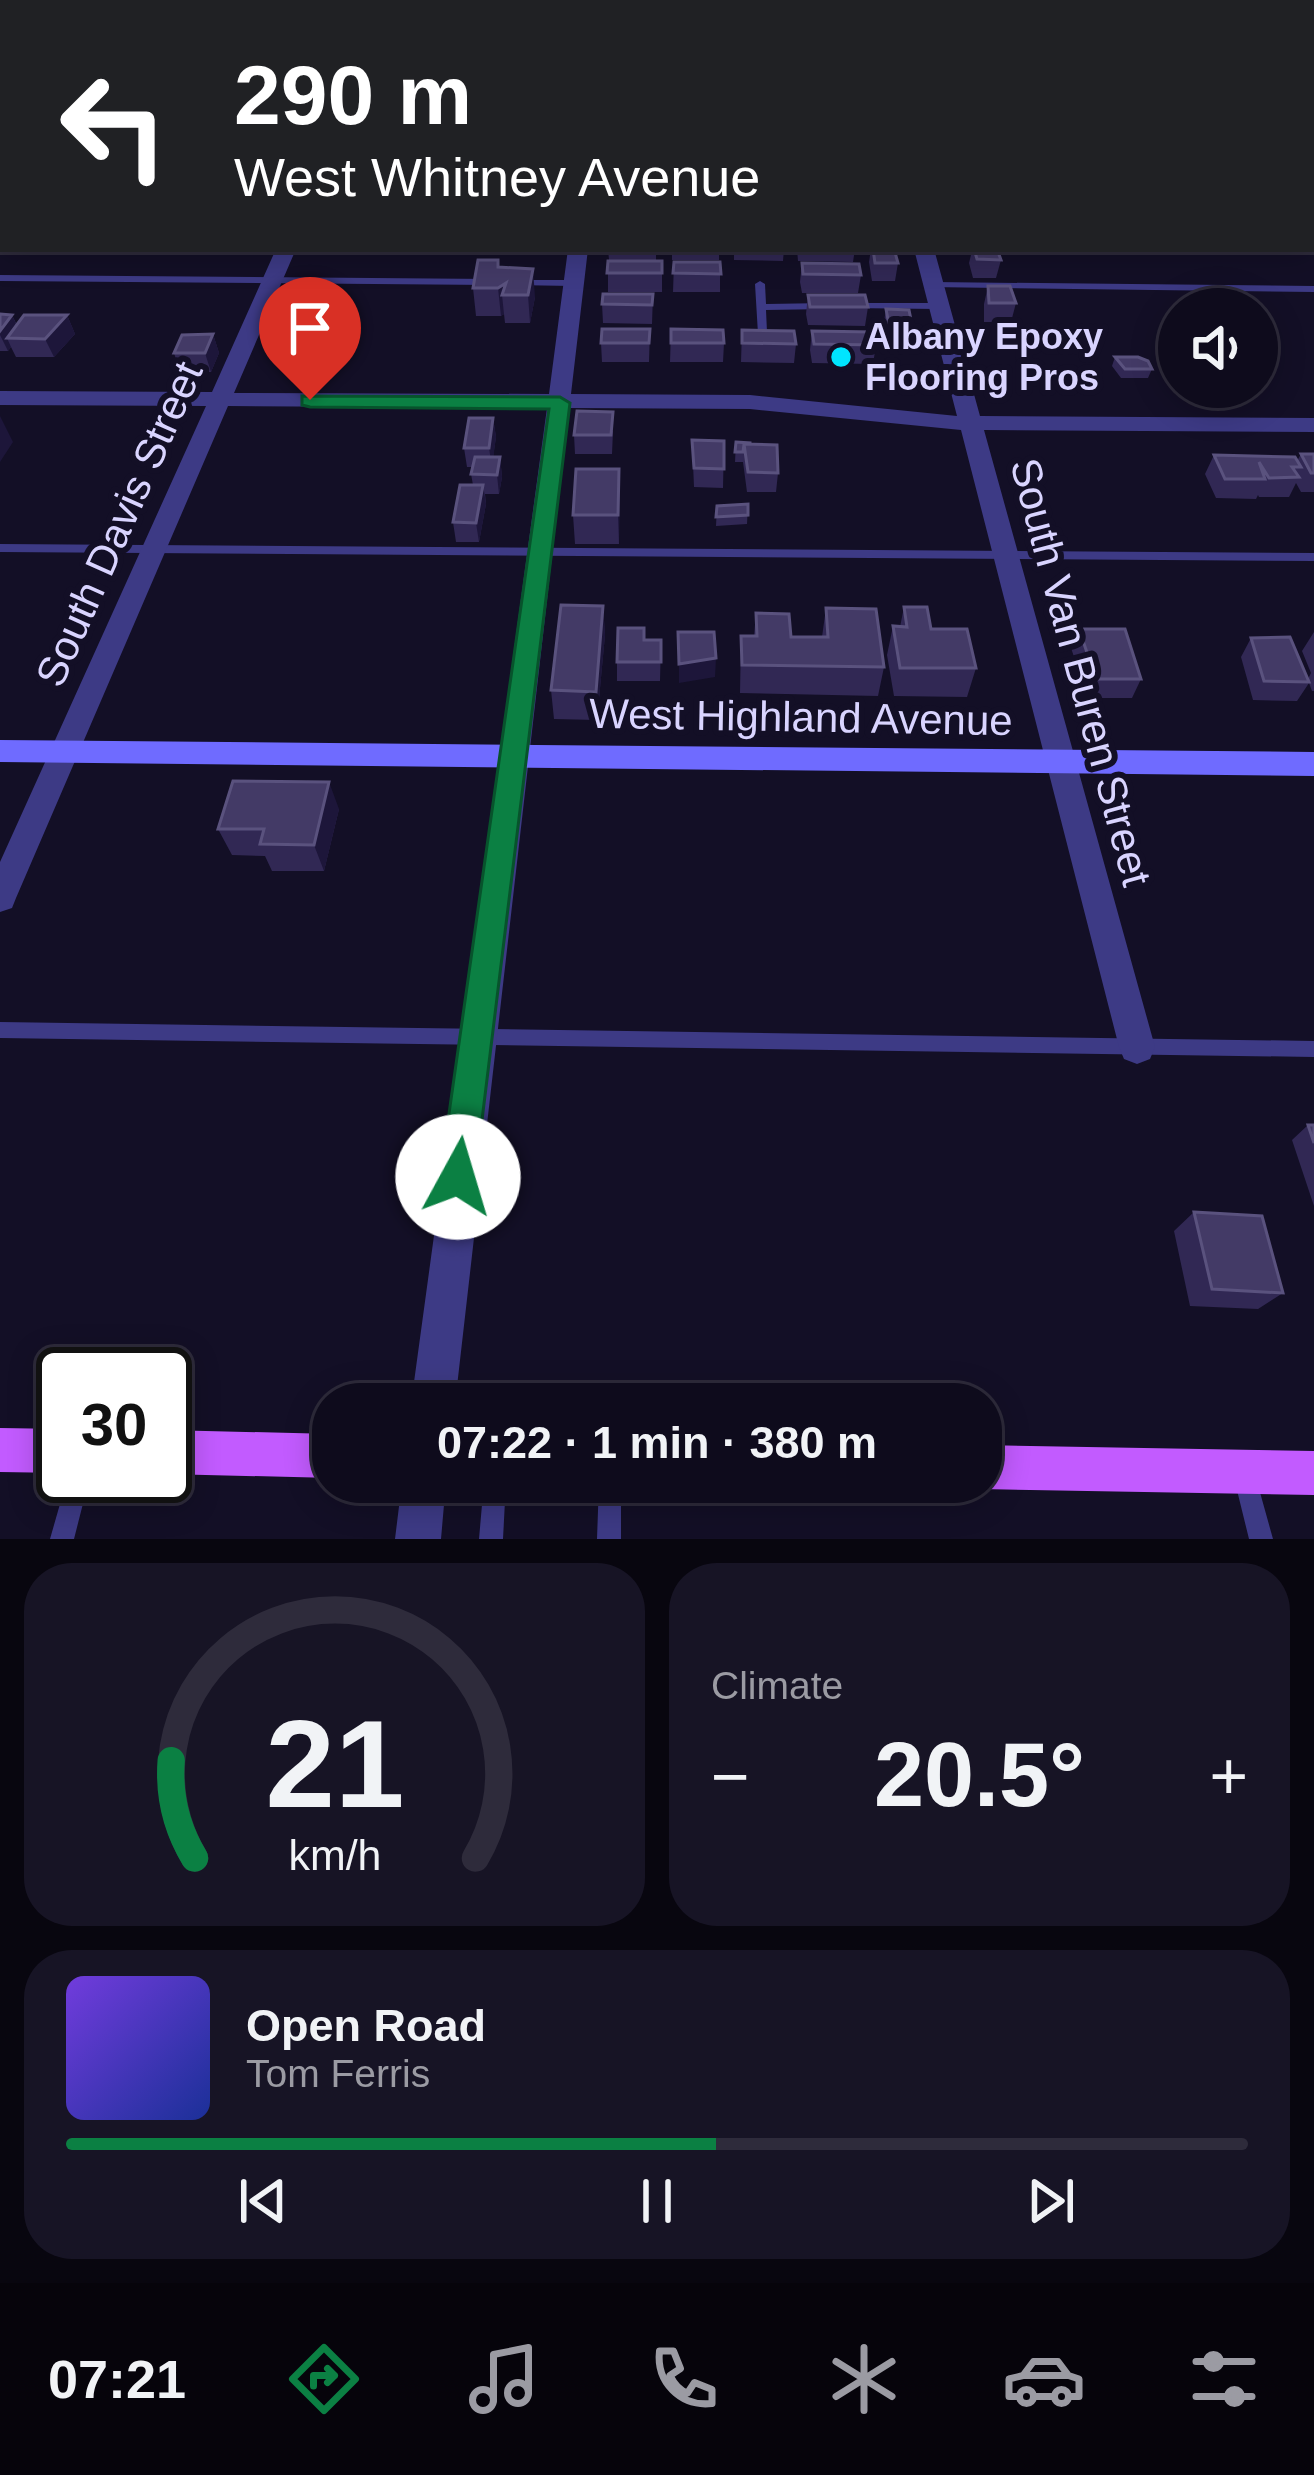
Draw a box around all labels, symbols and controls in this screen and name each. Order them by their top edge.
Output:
icon: left [36,48,192,204]
text: 290 m [234,48,472,142]
text: West Whitney Avenue [234,147,760,207]
pin [259,277,361,400]
map controls [1158,288,1278,408]
button: sound [1158,288,1278,408]
icon: arrive [277,295,343,361]
place label: Albany Epoxy Flooring Pros [865,316,1103,398]
marker: Albany Epoxy Flooring Pros [828,344,854,370]
street label: South Davis Street [26,354,212,694]
street label: South Van Buren Street [1001,453,1161,891]
street label: West Highland Avenue [589,690,1013,744]
position arrow [395,1114,521,1240]
speed limit sign: 30 [36,1347,192,1503]
text: 07:22 · 1 min · 380 m [437,1417,877,1468]
text: Climate [711,1664,843,1707]
text: 21 [265,1694,404,1833]
text: 20.5° [874,1725,1085,1825]
text: − [711,1739,750,1813]
text: + [1209,1739,1248,1813]
text: km/h [288,1830,381,1878]
text: Open Road [246,2000,486,2051]
text: Tom Ferris [246,2052,430,2095]
icon: previous [230,2168,296,2234]
icon: pause [624,2168,690,2234]
icon: next [1018,2168,1084,2234]
icon: directions [282,2337,366,2421]
icon: music [462,2337,546,2421]
icon: phone [642,2337,726,2421]
icon: climate [822,2337,906,2421]
icon: car [1002,2337,1086,2421]
icon: filters [1182,2337,1266,2421]
text: 07:21 [48,2349,186,2409]

